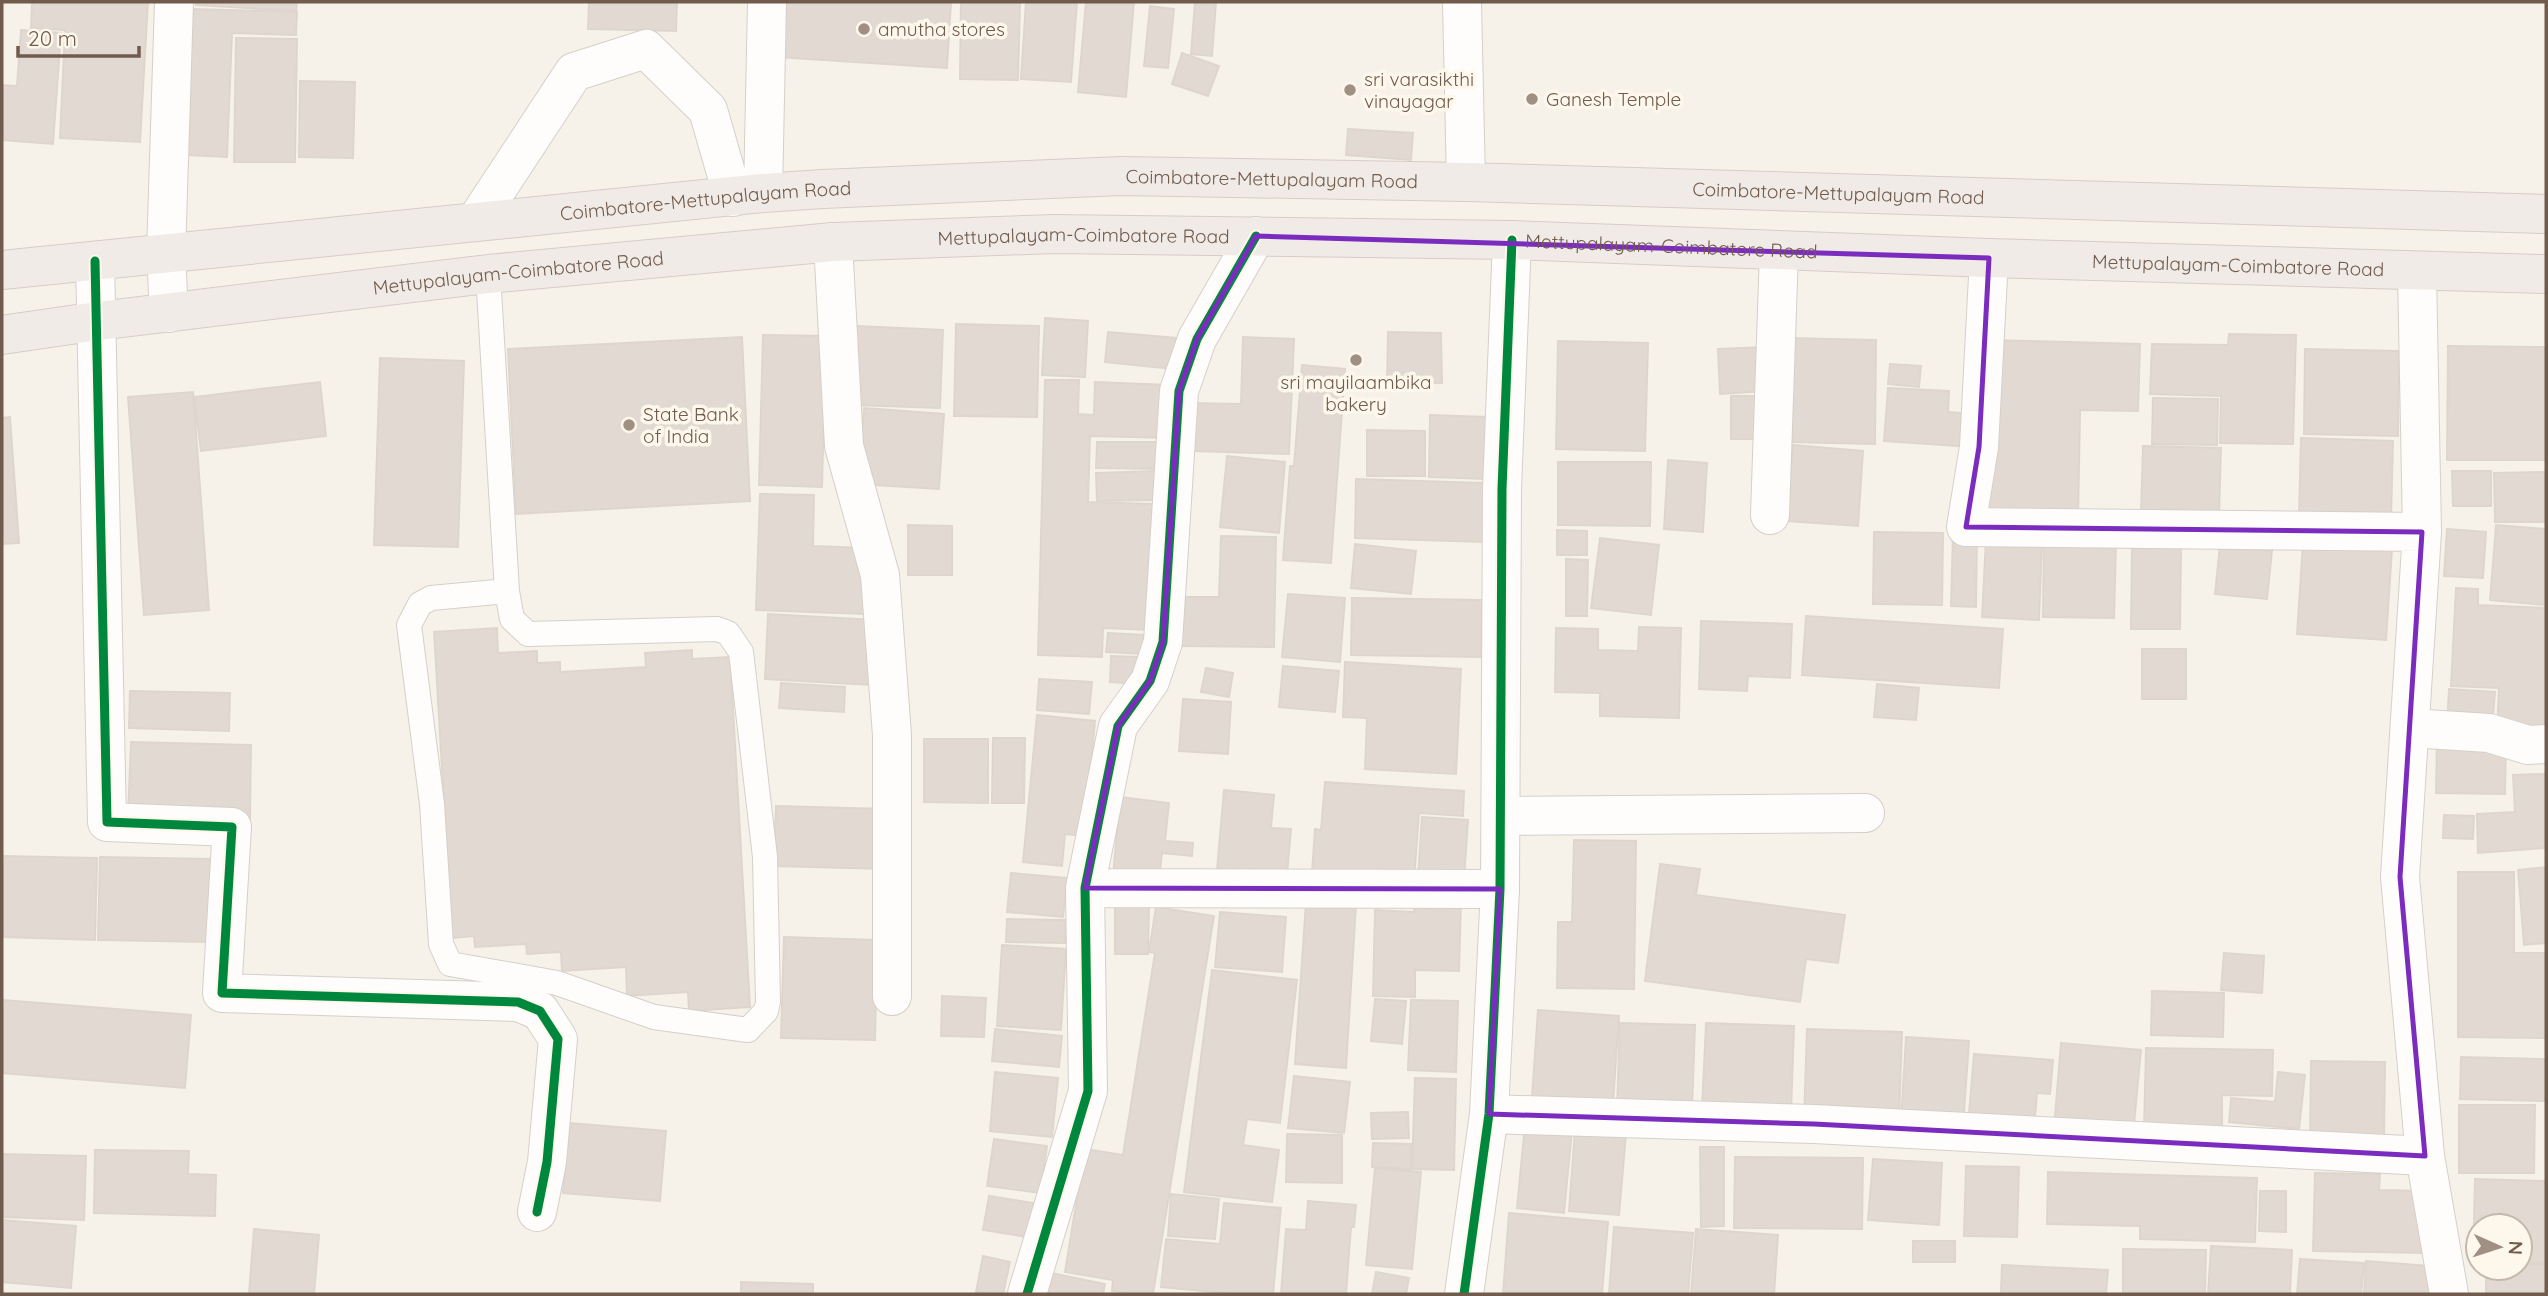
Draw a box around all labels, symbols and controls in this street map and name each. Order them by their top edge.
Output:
scale bar [18,14,138,58]
place label: amutha stores [878,17,1005,41]
marker: amutha stores [856,21,872,37]
text: 20 m [28,25,77,51]
place label: sri varasikthi vinayagar [1364,67,1474,113]
marker: sri varasikthi vinayagar [1342,82,1358,98]
place label: Ganesh Temple [1546,87,1681,111]
marker: Ganesh Temple [1524,91,1540,107]
street label: Coimbatore-Mettupalayam Road [1125,164,1418,193]
street label: Coimbatore-Mettupalayam Road [559,176,852,225]
street label: Coimbatore-Mettupalayam Road [1692,177,1985,209]
street label: Mettupalayam-Coimbatore Road [937,222,1230,250]
street label: Mettupalayam-Coimbatore Road [1525,229,1818,264]
street label: Mettupalayam-Coimbatore Road [371,246,665,300]
street label: Mettupalayam-Coimbatore Road [2092,249,2385,281]
marker: sri mayilaambika bakery [1348,352,1364,368]
place label: sri mayilaambika bakery [1280,370,1432,416]
place label: State Bank of India [643,402,739,448]
marker: State Bank of India [621,417,637,433]
north arrow [2464,1212,2534,1282]
text: N [2504,1240,2528,1255]

